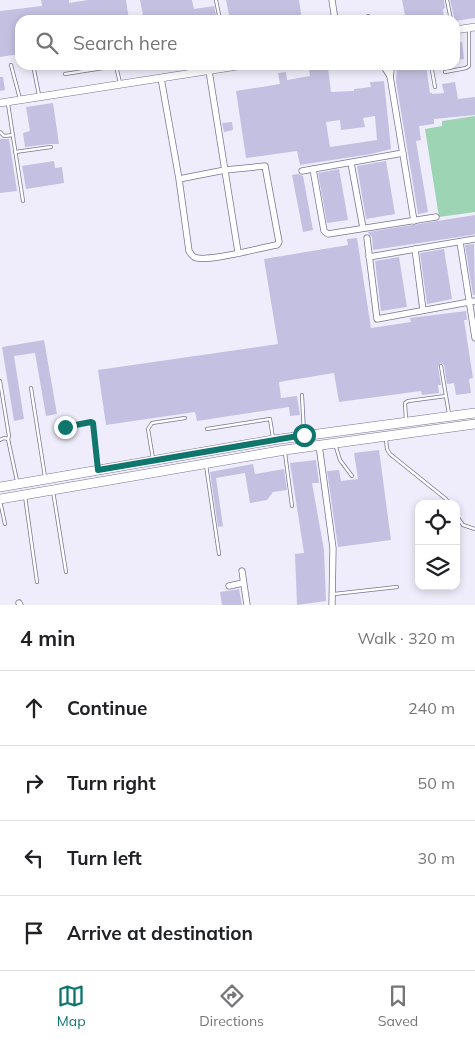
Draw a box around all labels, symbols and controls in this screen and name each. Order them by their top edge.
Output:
search box [15,15,460,70]
icon: search [33,29,61,57]
text: Search here [73,31,177,55]
route end [54,416,77,439]
route start [293,424,316,447]
map controls [415,500,460,590]
button: locate [415,500,460,545]
button: layers [415,545,460,590]
text: 4 min [20,625,75,651]
text: Walk · 320 m [357,628,455,648]
icon: ahead [20,694,48,722]
text: Continue [67,696,147,720]
text: 240 m [408,698,455,718]
icon: right [20,769,48,797]
text: Turn right [67,771,156,795]
text: 50 m [418,773,455,793]
icon: left [20,844,48,872]
text: Turn left [67,846,142,870]
text: 30 m [418,848,455,868]
icon: arrive [20,919,48,947]
text: Arrive at destination [67,921,253,945]
tab: Map [57,982,86,1030]
tab: Directions [199,982,264,1030]
tab: Saved [378,982,418,1030]

